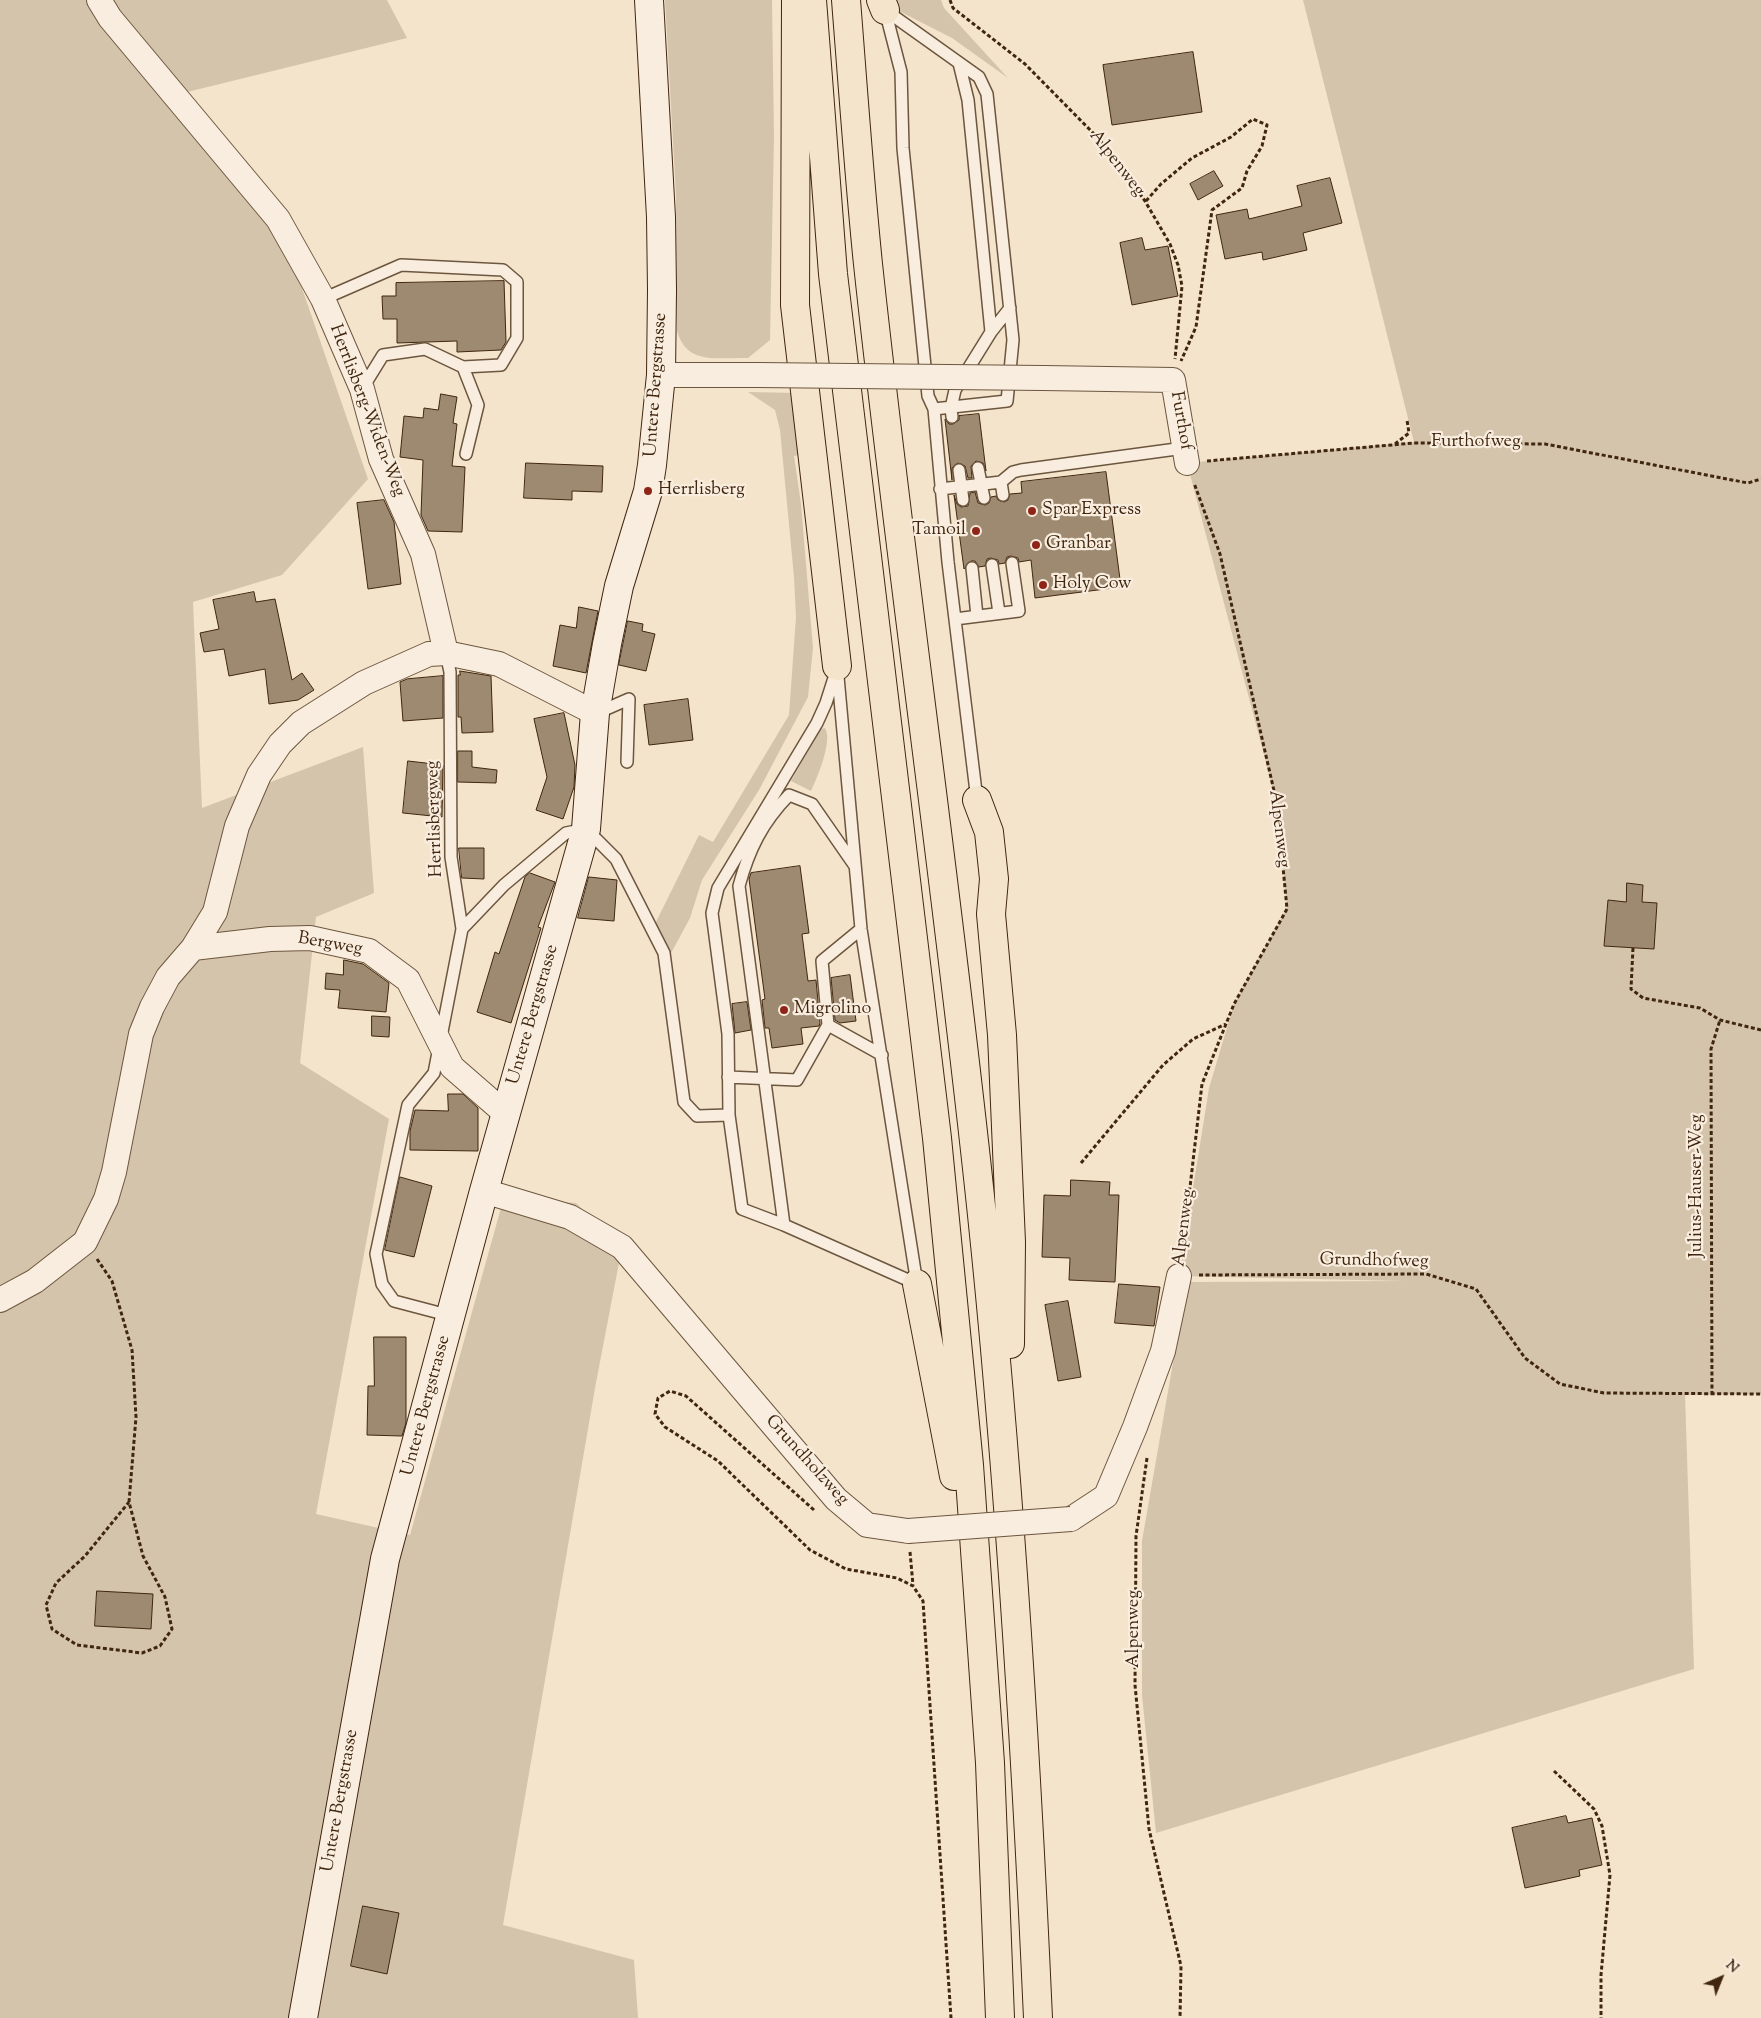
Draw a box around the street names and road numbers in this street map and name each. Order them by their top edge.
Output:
street label: Alpenweg [1083,127,1149,201]
street label: Untere Bergstrasse [641,312,673,458]
street label: Herrlisberg-Widen-Weg [323,322,409,500]
street label: Furthof [1164,390,1196,452]
street label: Furthofweg [1431,432,1521,454]
street label: Herrlisbergweg [423,760,449,878]
street label: Alpenweg [1263,789,1293,869]
street label: Bergweg [296,929,364,961]
street label: Untere Bergstrasse [504,942,564,1088]
street label: Julius-Hauser-Weg [1687,1114,1709,1258]
street label: Alpenweg [1170,1188,1200,1268]
street label: Grundhofweg [1319,1250,1429,1274]
street label: Untere Bergstrasse [398,1333,456,1479]
street label: Grundholzweg [760,1411,852,1511]
street label: Alpenweg [1124,1590,1146,1668]
street label: Untere Bergstrasse [318,1728,364,1874]

